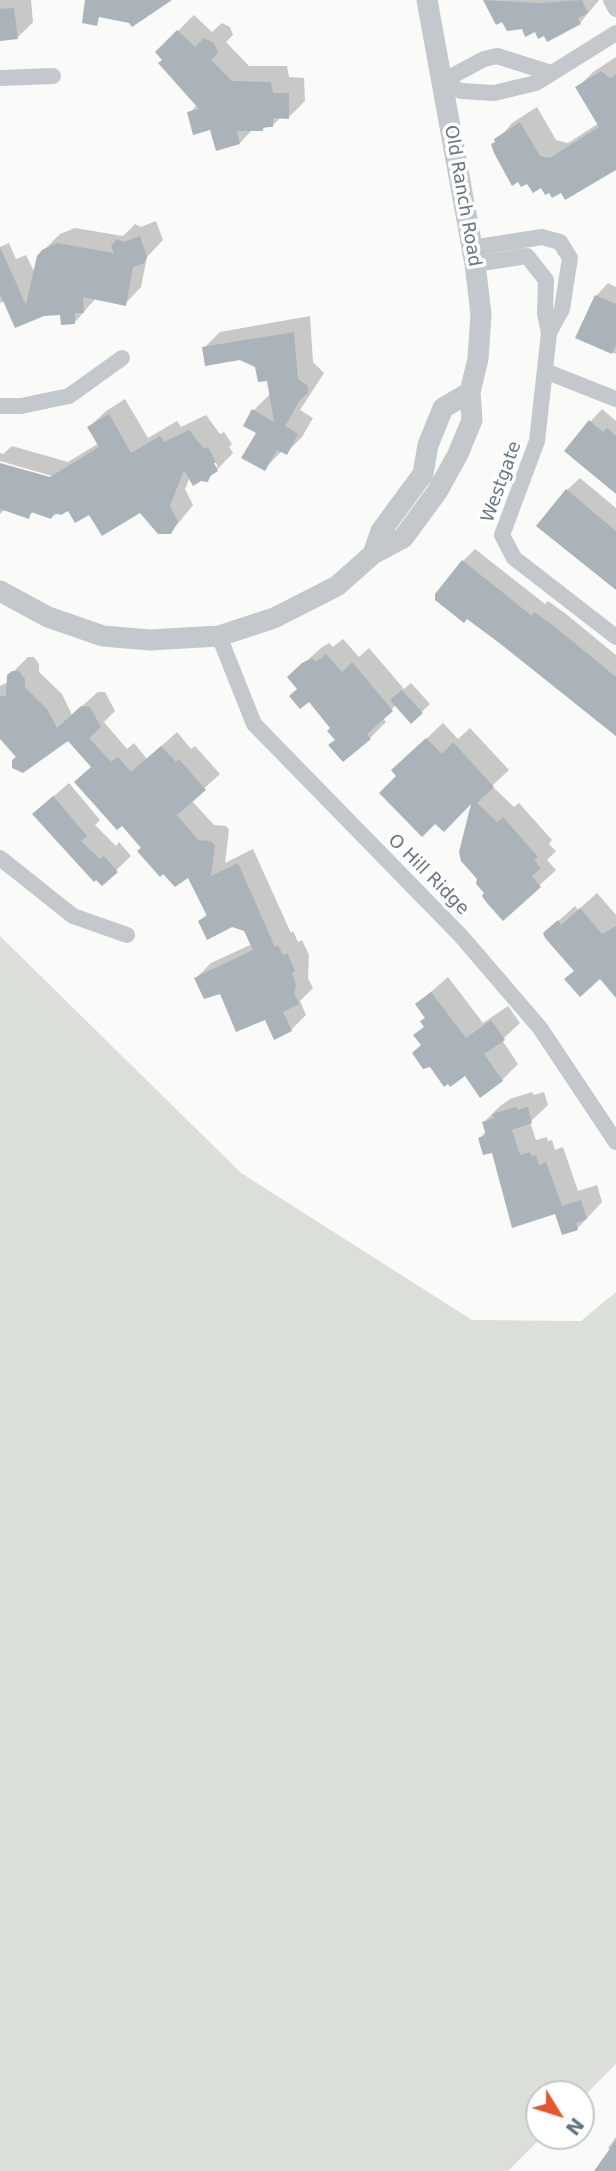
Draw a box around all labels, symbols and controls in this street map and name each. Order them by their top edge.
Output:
street label: Old Ranch Road [439,124,485,268]
street label: Westgate [477,438,527,526]
street label: O Hill Ridge [383,830,473,920]
north arrow [525,2080,595,2150]
text: N [561,2114,589,2140]

